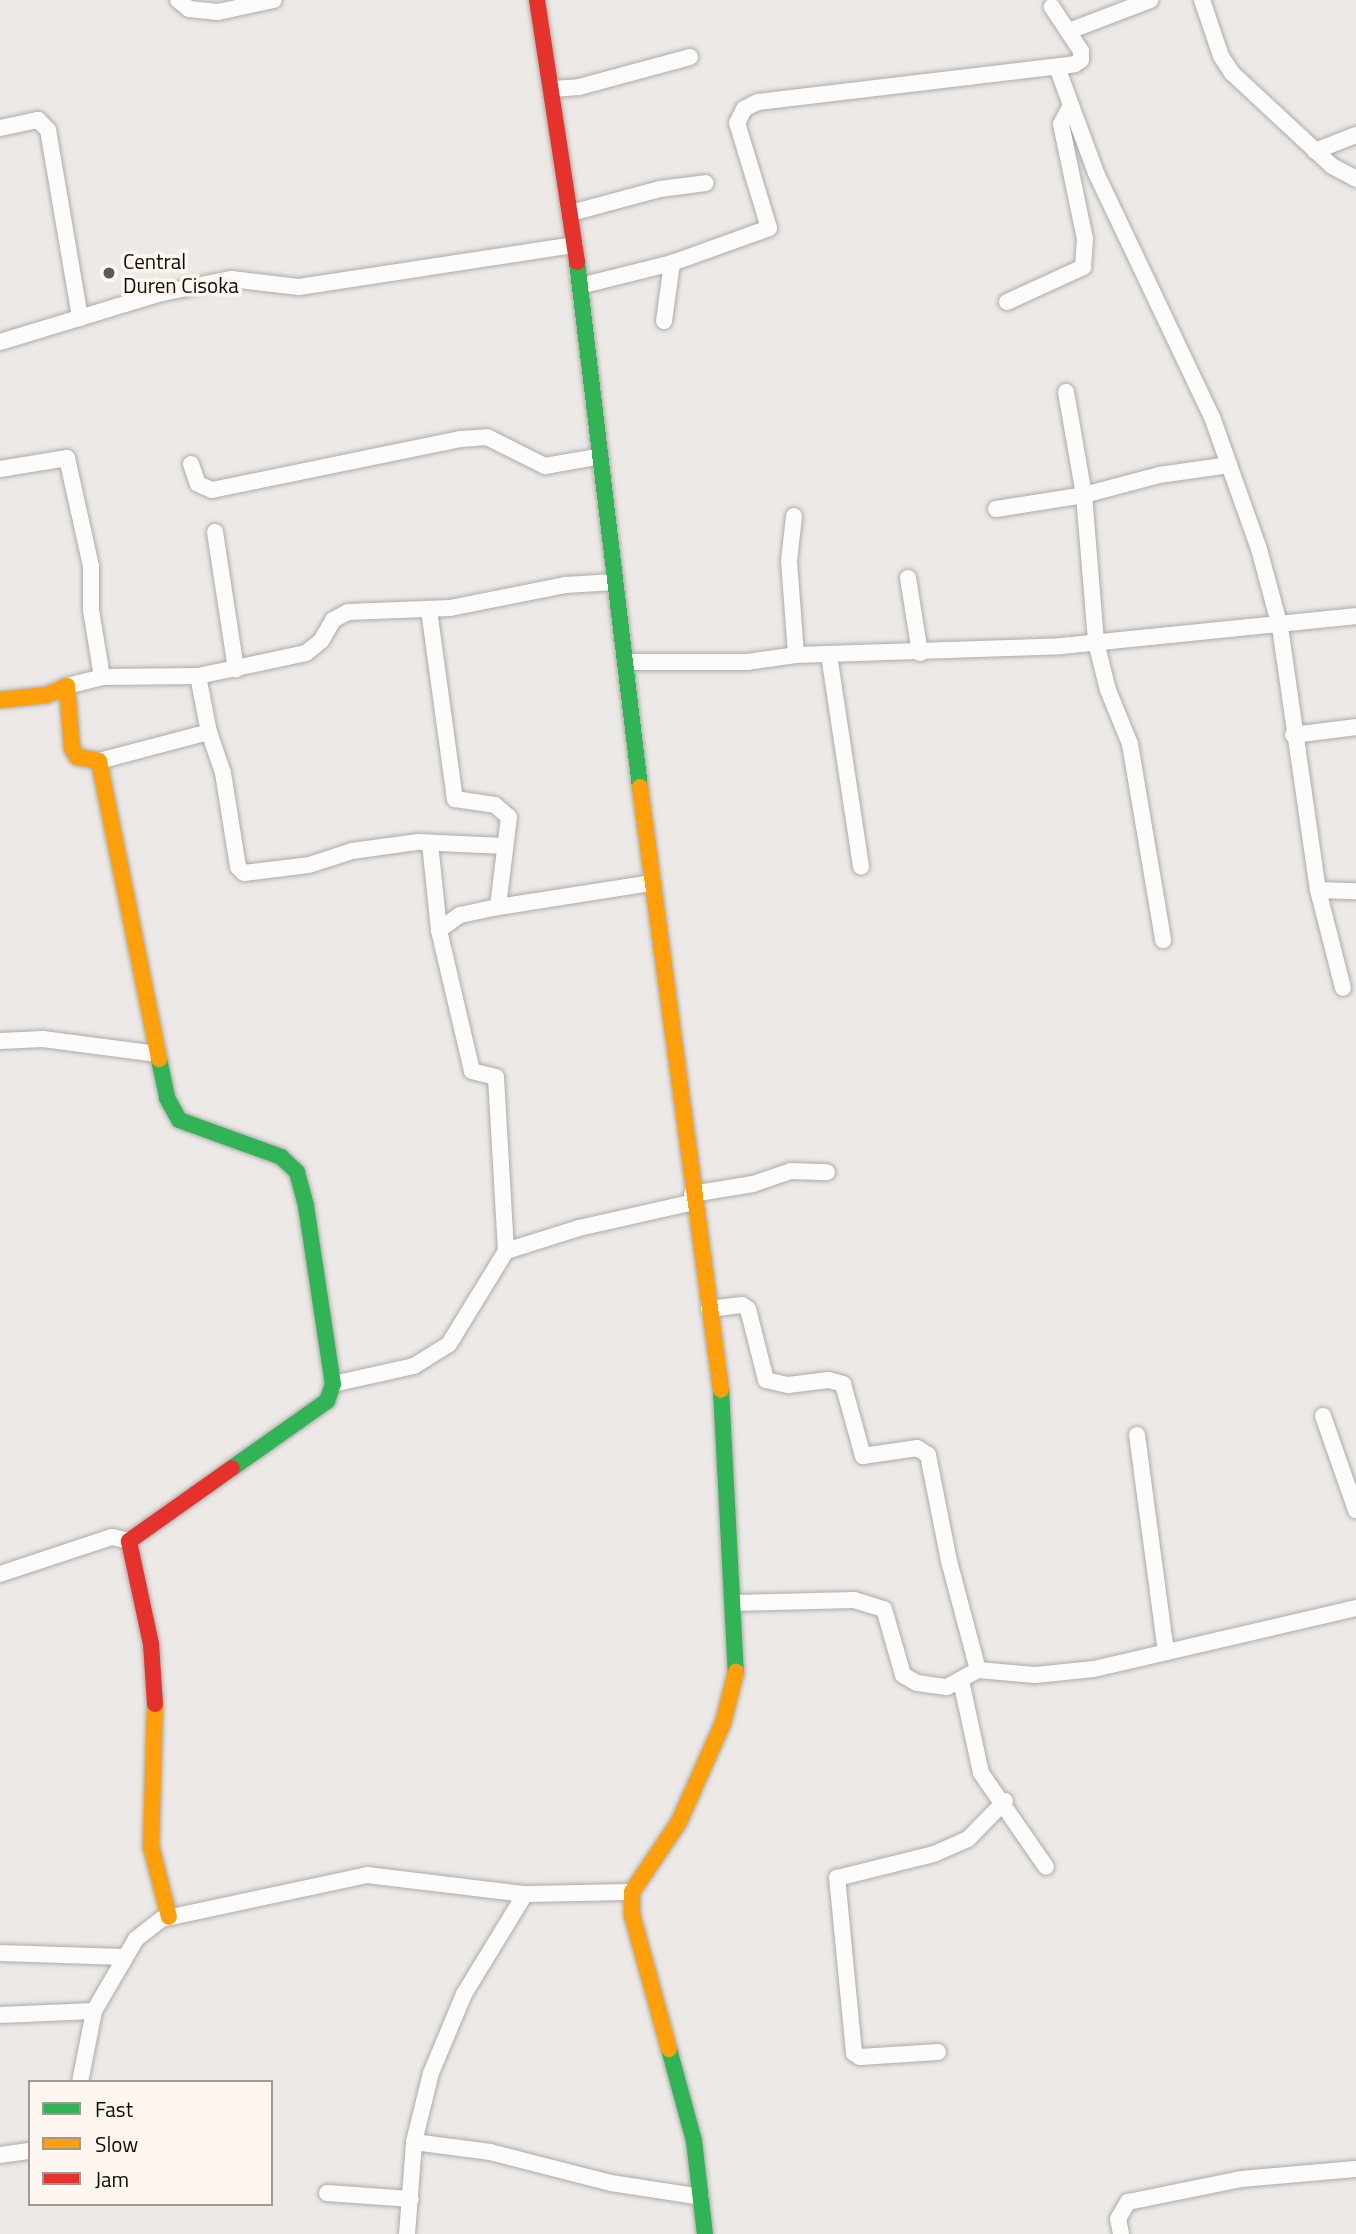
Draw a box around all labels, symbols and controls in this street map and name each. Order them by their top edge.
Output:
place label: Central Duren Cisoka [123,248,239,298]
marker: Central Duren Cisoka [101,265,117,281]
legend [28,2080,273,2206]
text: Fast [95,2093,133,2125]
text: Slow [95,2128,138,2160]
text: Jam [95,2163,129,2195]

